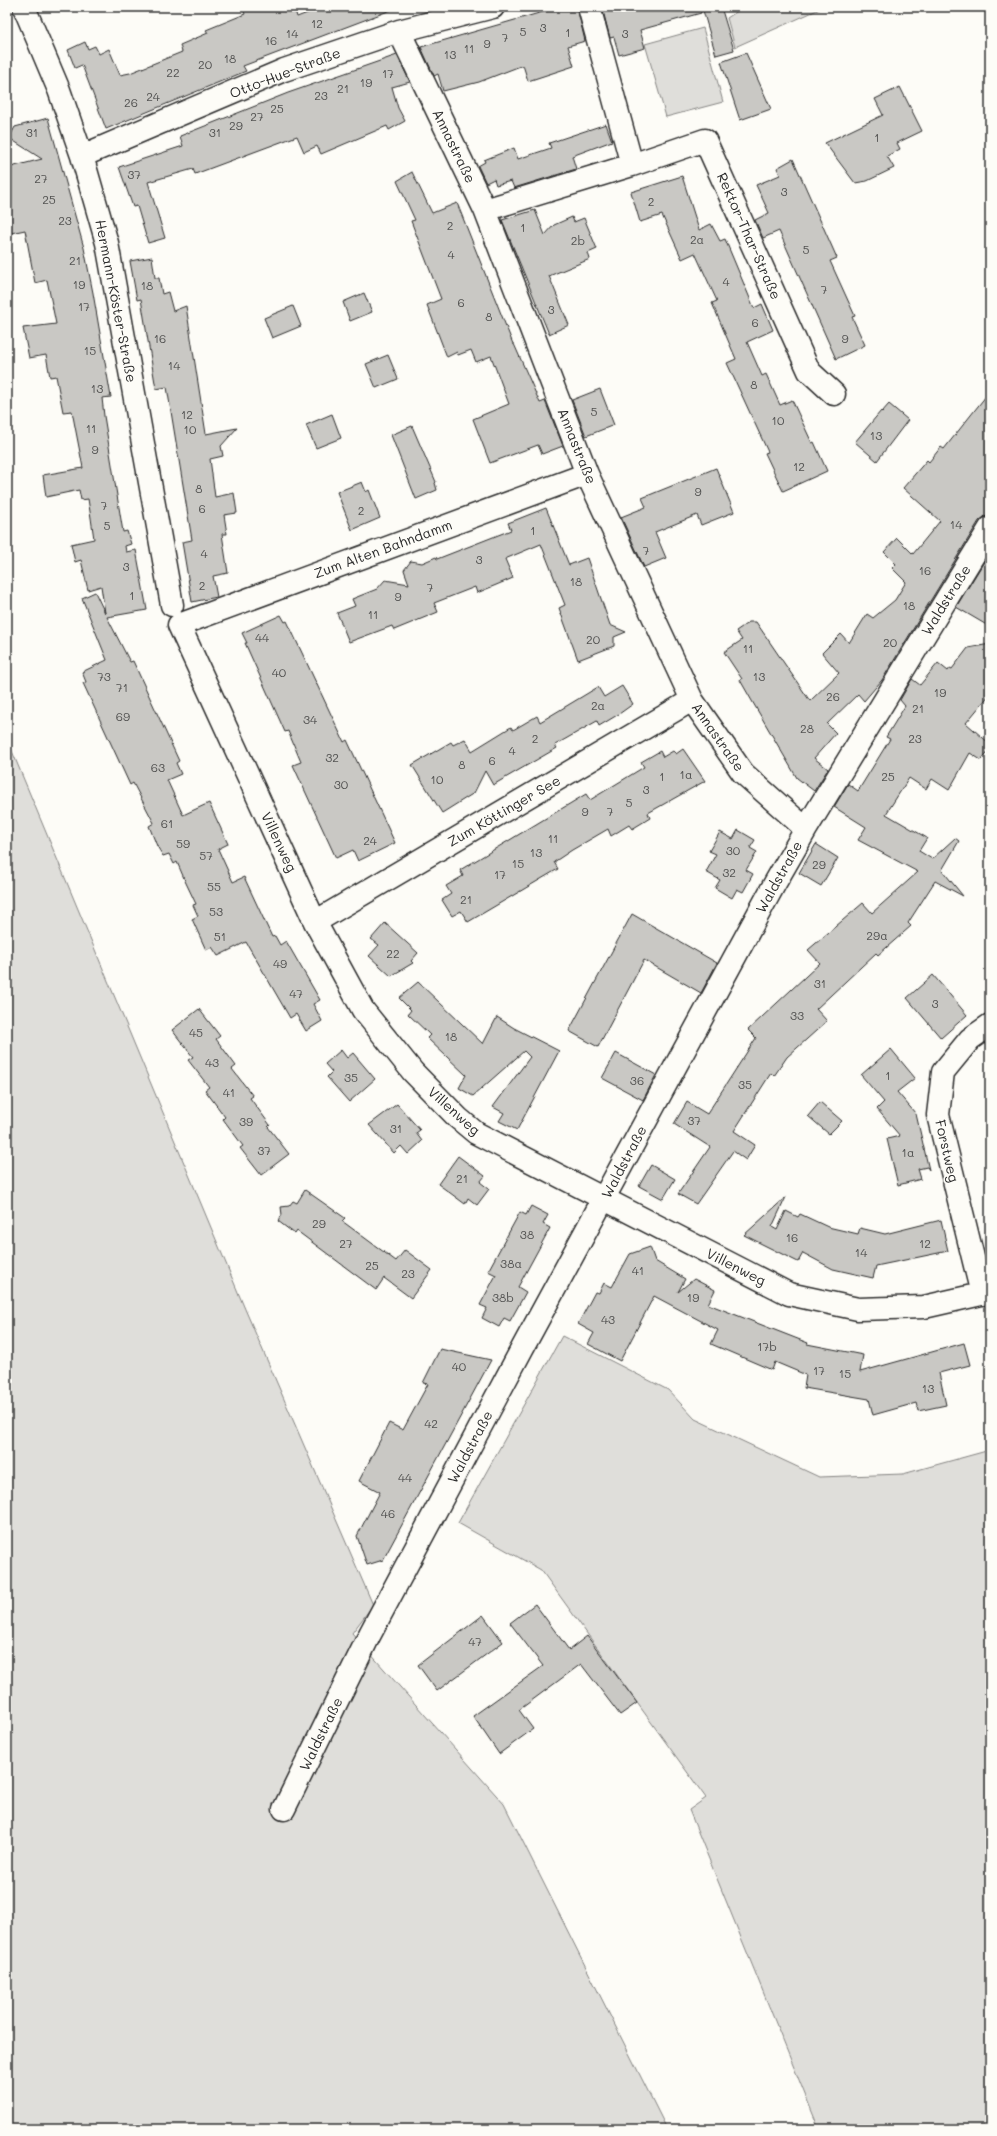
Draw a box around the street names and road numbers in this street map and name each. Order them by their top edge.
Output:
street label: Otto-Hue-Straße [227,43,343,102]
street label: Annastraße [428,106,481,186]
street label: Rektor-Thar-Straße [713,169,786,302]
street label: Hermann-Köster-Straße [91,218,142,384]
street label: Annastraße [554,405,601,487]
street label: Zum Alten Bahndamm [311,515,455,582]
street label: Waldstraße [916,561,975,639]
street label: Annastraße [688,698,749,775]
street label: Zum Köttinger See [444,770,564,851]
street label: Villenweg [257,809,302,875]
street label: Waldstraße [751,837,806,916]
street label: Villenweg [424,1082,485,1139]
street label: Forstweg [931,1118,964,1184]
street label: Waldstraße [596,1122,651,1201]
street label: Villenweg [703,1243,769,1290]
street label: Waldstraße [442,1407,497,1486]
street label: Waldstraße [295,1694,347,1774]

